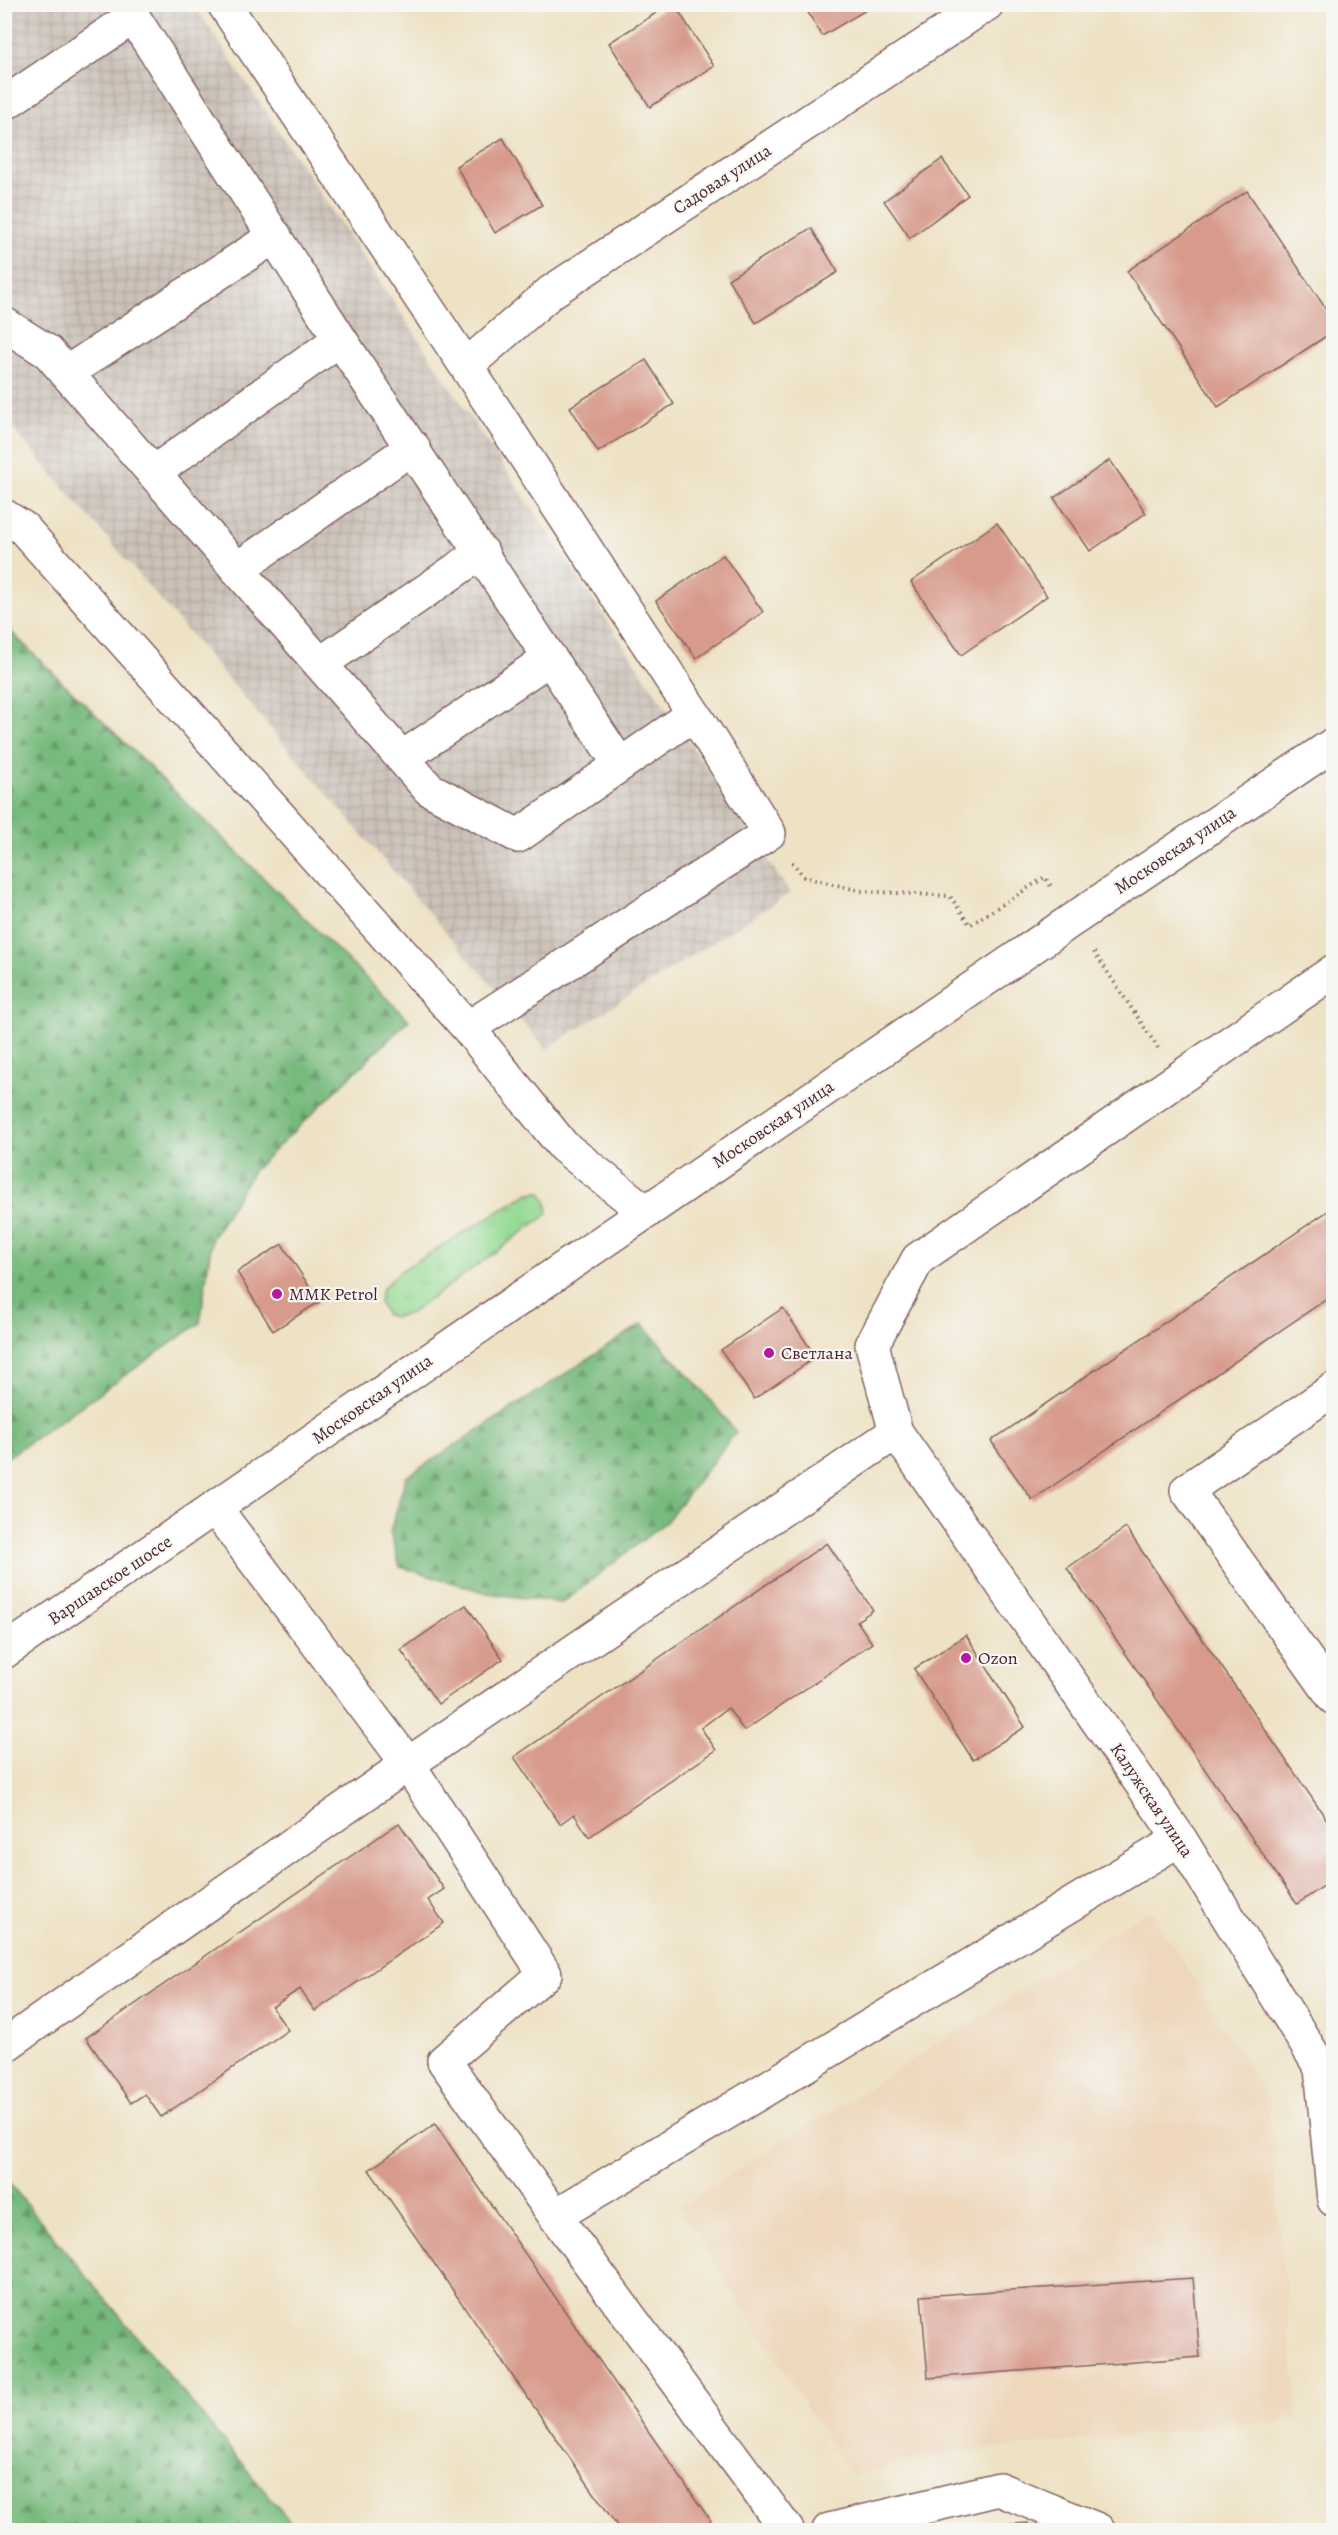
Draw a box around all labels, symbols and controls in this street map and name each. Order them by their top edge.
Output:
street label: Садовая улица [668,138,776,220]
street label: Московская улица [1110,800,1241,900]
street label: Московская улица [708,1074,839,1174]
place label: MMK Petrol [289,1282,378,1306]
marker: MMK Petrol [270,1287,284,1301]
place label: Светлана [781,1341,853,1365]
marker: Светлана [762,1346,776,1360]
street label: Московская улица [307,1348,437,1449]
street label: Варшавское шоссе [43,1530,177,1630]
place label: Ozon [978,1646,1018,1670]
marker: Ozon [959,1651,973,1665]
street label: Калужская улица [1105,1738,1200,1862]

